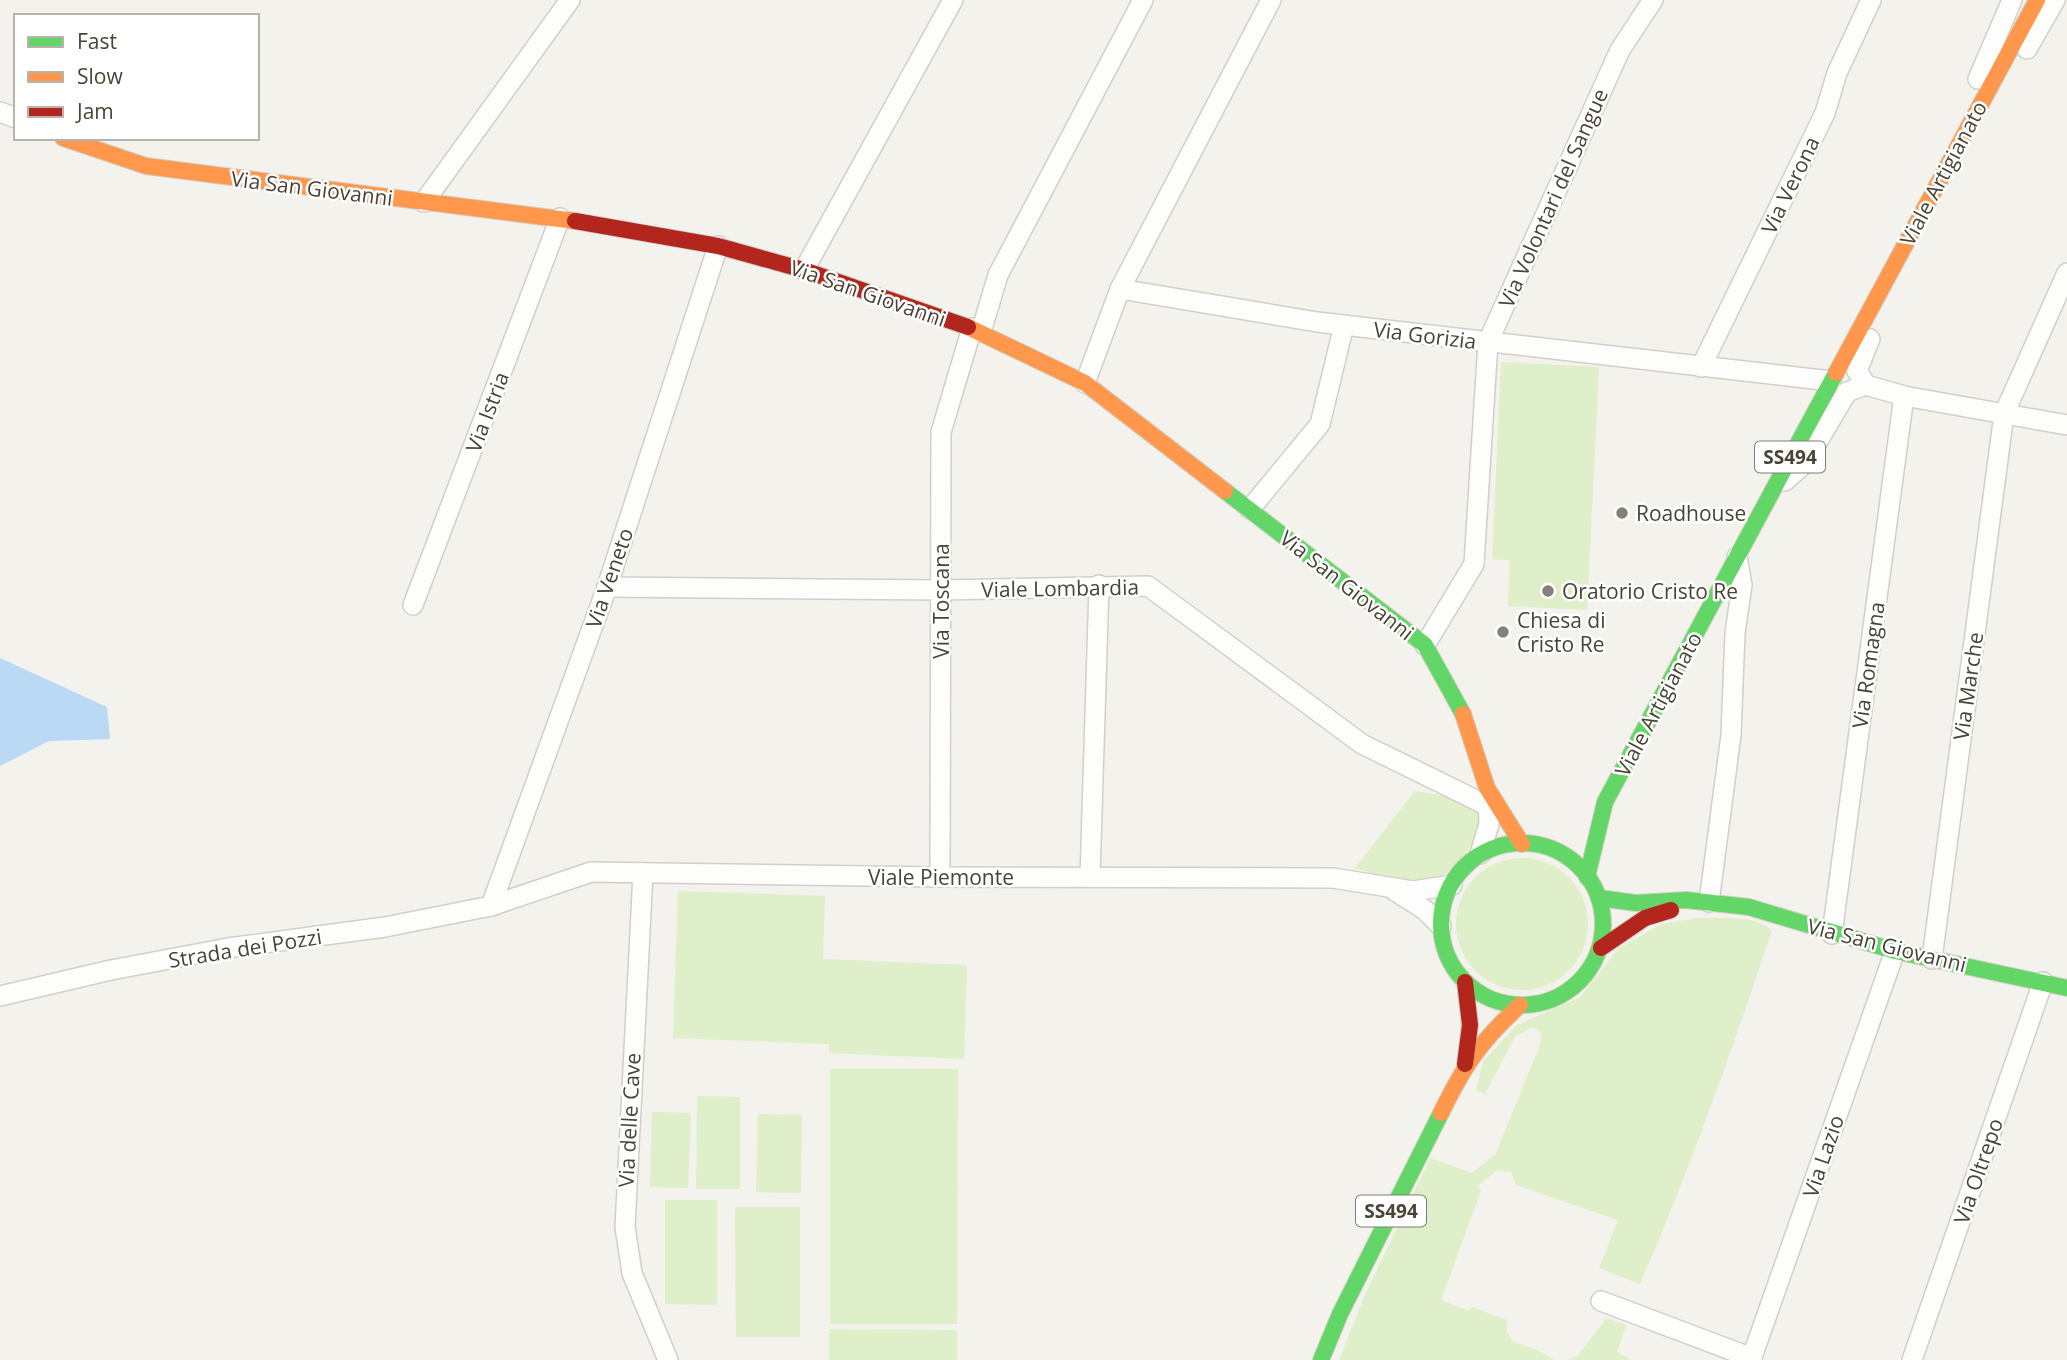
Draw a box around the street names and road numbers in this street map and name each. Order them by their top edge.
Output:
street label: Via Volontari del Sangue [1492,84,1614,312]
street label: Viale Artigianato [1893,96,1993,250]
street label: Via Verona [1754,132,1826,238]
street label: Via San Giovanni [229,164,395,212]
street label: Via San Giovanni [786,253,950,333]
street label: Via Gorizia [1372,315,1478,355]
street label: Via Istria [459,368,515,456]
road number: SS494 [1755,442,1825,472]
street label: Via Veneto [579,524,639,632]
street label: Via San Giovanni [1274,524,1420,646]
street label: Via Toscana [927,543,955,659]
street label: Viale Lombardia [981,573,1139,603]
street label: Via Romagna [1845,600,1891,730]
street label: Viale Artigianato [1608,627,1708,781]
street label: Via Marche [1947,630,1989,742]
street label: Viale Piemonte [868,863,1014,891]
street label: Via San Giovanni [1805,912,1969,978]
street label: Strada dei Pozzi [166,922,324,974]
street label: Via delle Cave [611,1052,647,1188]
street label: Via Lazio [1796,1111,1850,1201]
street label: Via Oltrepo [1947,1114,2009,1228]
road number: SS494 [1356,1196,1426,1226]

